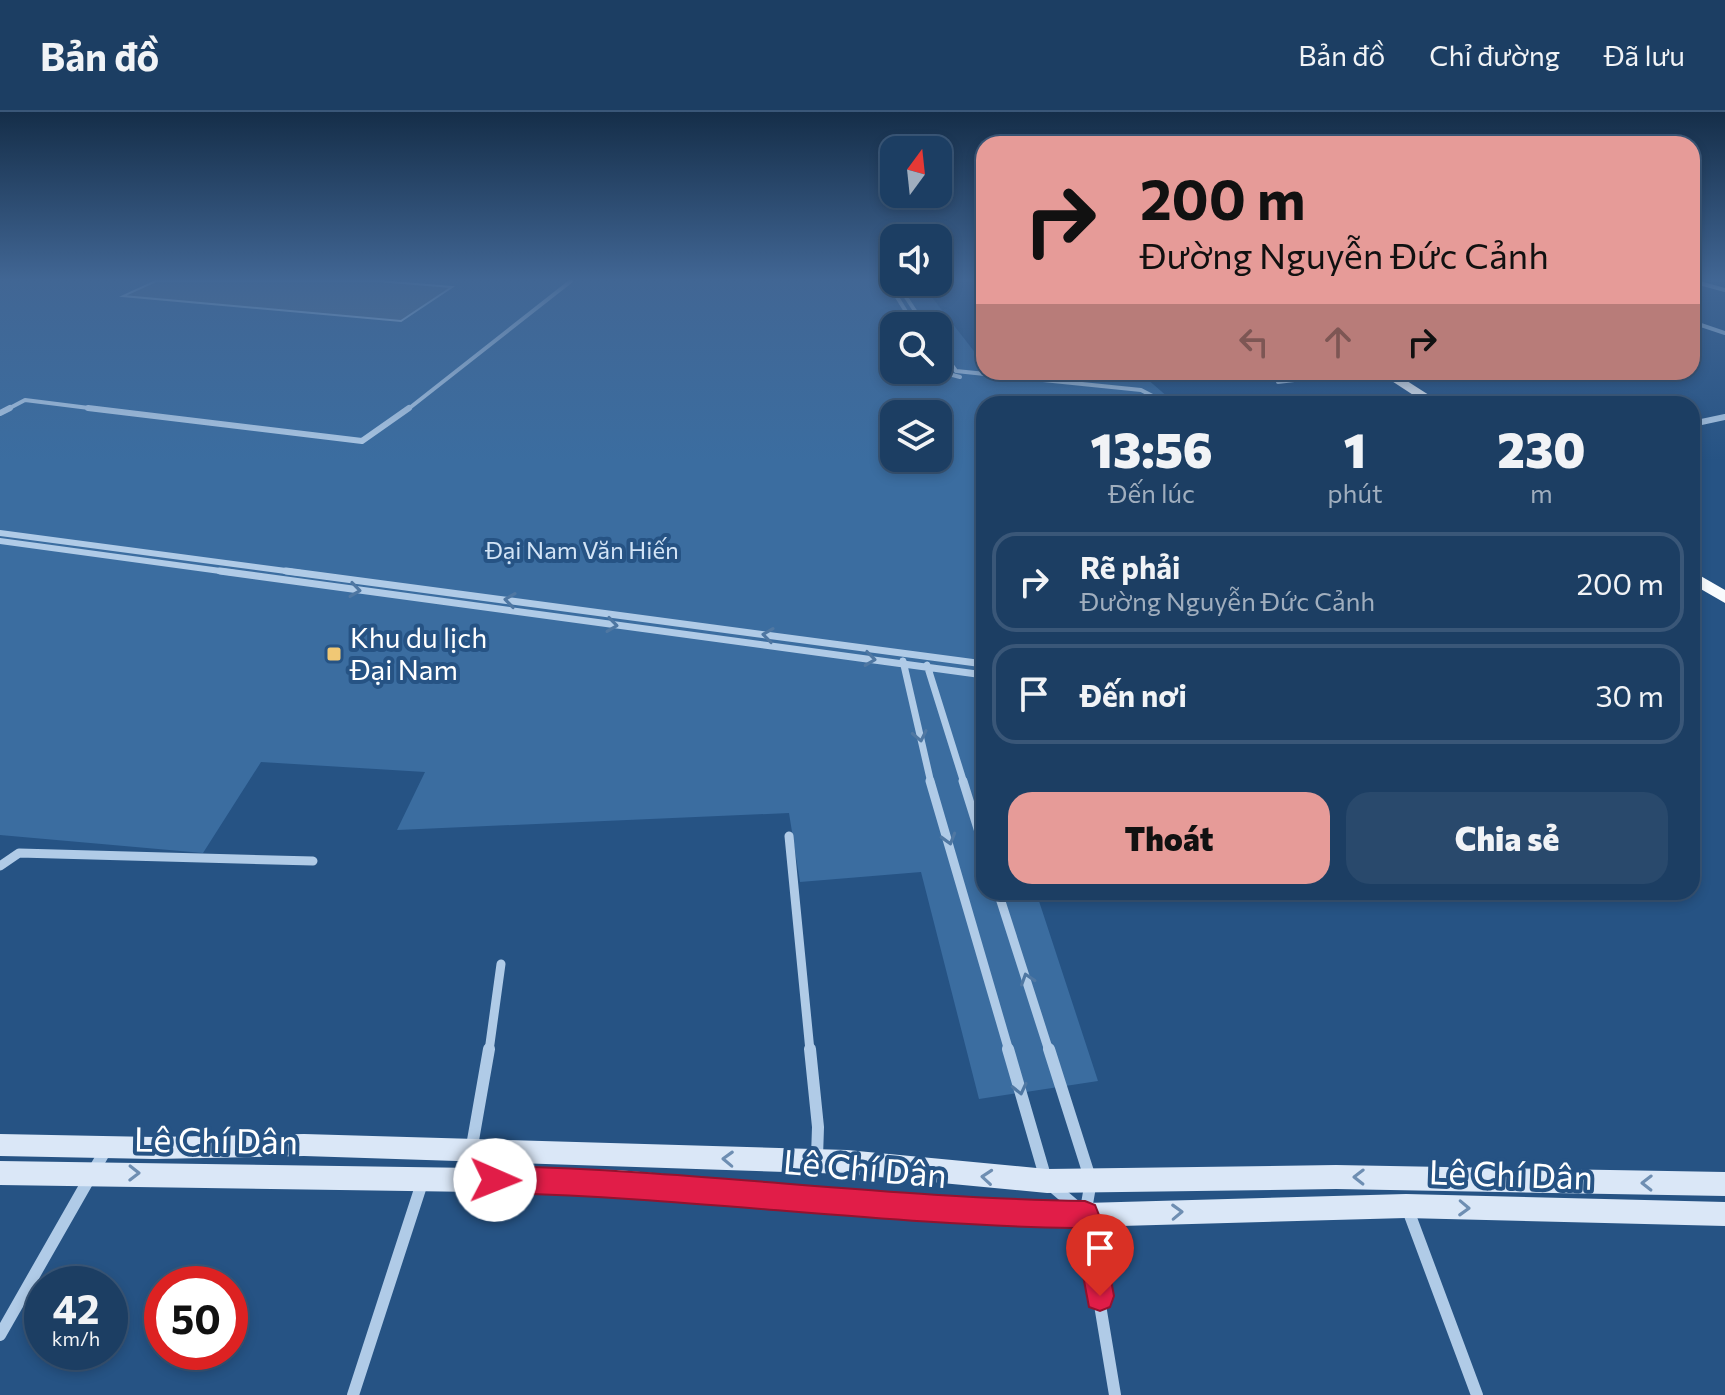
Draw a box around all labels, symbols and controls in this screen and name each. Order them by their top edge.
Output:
text: Bản đồ [40,32,159,79]
text: Bản đồ [1298,38,1385,72]
text: Chỉ đường [1429,38,1560,72]
text: Đã lưu [1604,38,1685,72]
north arrow [880,136,952,208]
map controls [880,136,952,472]
text: 200 m [1140,163,1306,232]
icon: right [1008,168,1112,272]
button: sound [880,224,952,296]
text: Đường Nguyễn Đức Cảnh [1140,232,1549,276]
button: search [880,312,952,384]
icon: left [1232,320,1276,364]
icon: ahead [1316,320,1360,364]
icon: right [1400,320,1444,364]
button: layers [880,400,952,472]
text: 13:56 [1091,419,1213,478]
text: 1 [1344,419,1366,478]
text: 230 [1497,419,1585,478]
text: Đến lúc [1108,477,1195,508]
text: phút [1327,477,1383,508]
text: m [1530,477,1553,508]
park label: Đại Nam Văn Hiến [484,535,679,564]
text: Rẽ phải [1080,548,1180,585]
icon: right [1012,560,1056,604]
text: 200 m [1576,564,1664,601]
one-way arrow [348,581,362,598]
text: Đường Nguyễn Đức Cảnh [1080,585,1375,616]
one-way arrow [503,592,516,609]
one-way arrow [606,616,619,633]
place label: Khu du lịch Đại Nam [349,620,487,686]
one-way arrow [761,627,775,644]
marker: Khu du lịch Đại Nam [325,645,343,663]
one-way arrow [863,650,877,667]
icon: arrive [1012,672,1056,716]
text: Đến nơi [1080,676,1187,713]
text: 30 m [1595,676,1664,713]
one-way arrow [911,729,928,742]
button: Thoát [1008,792,1330,884]
button: Chia sẻ [1346,792,1668,884]
one-way arrow [939,832,956,846]
one-way arrow [1020,973,1036,987]
one-way arrow [1010,1082,1027,1096]
street label: Lê Chí Dân [134,1117,298,1161]
position arrow [453,1138,537,1222]
street label: Lê Chí Dân [782,1139,949,1195]
street label: Lê Chí Dân [1428,1149,1594,1197]
one-way arrow [721,1150,734,1167]
one-way arrow [128,1165,141,1182]
one-way arrow [980,1168,993,1185]
one-way arrow [1352,1169,1365,1186]
one-way arrow [1640,1174,1653,1192]
one-way arrow [1458,1200,1471,1217]
one-way arrow [1171,1204,1184,1221]
pin [1066,1214,1134,1296]
icon: arrive [1078,1226,1122,1270]
speed limit sign: 50 [144,1266,248,1370]
text: 42 [53,1283,100,1332]
text: km/h [52,1326,100,1350]

